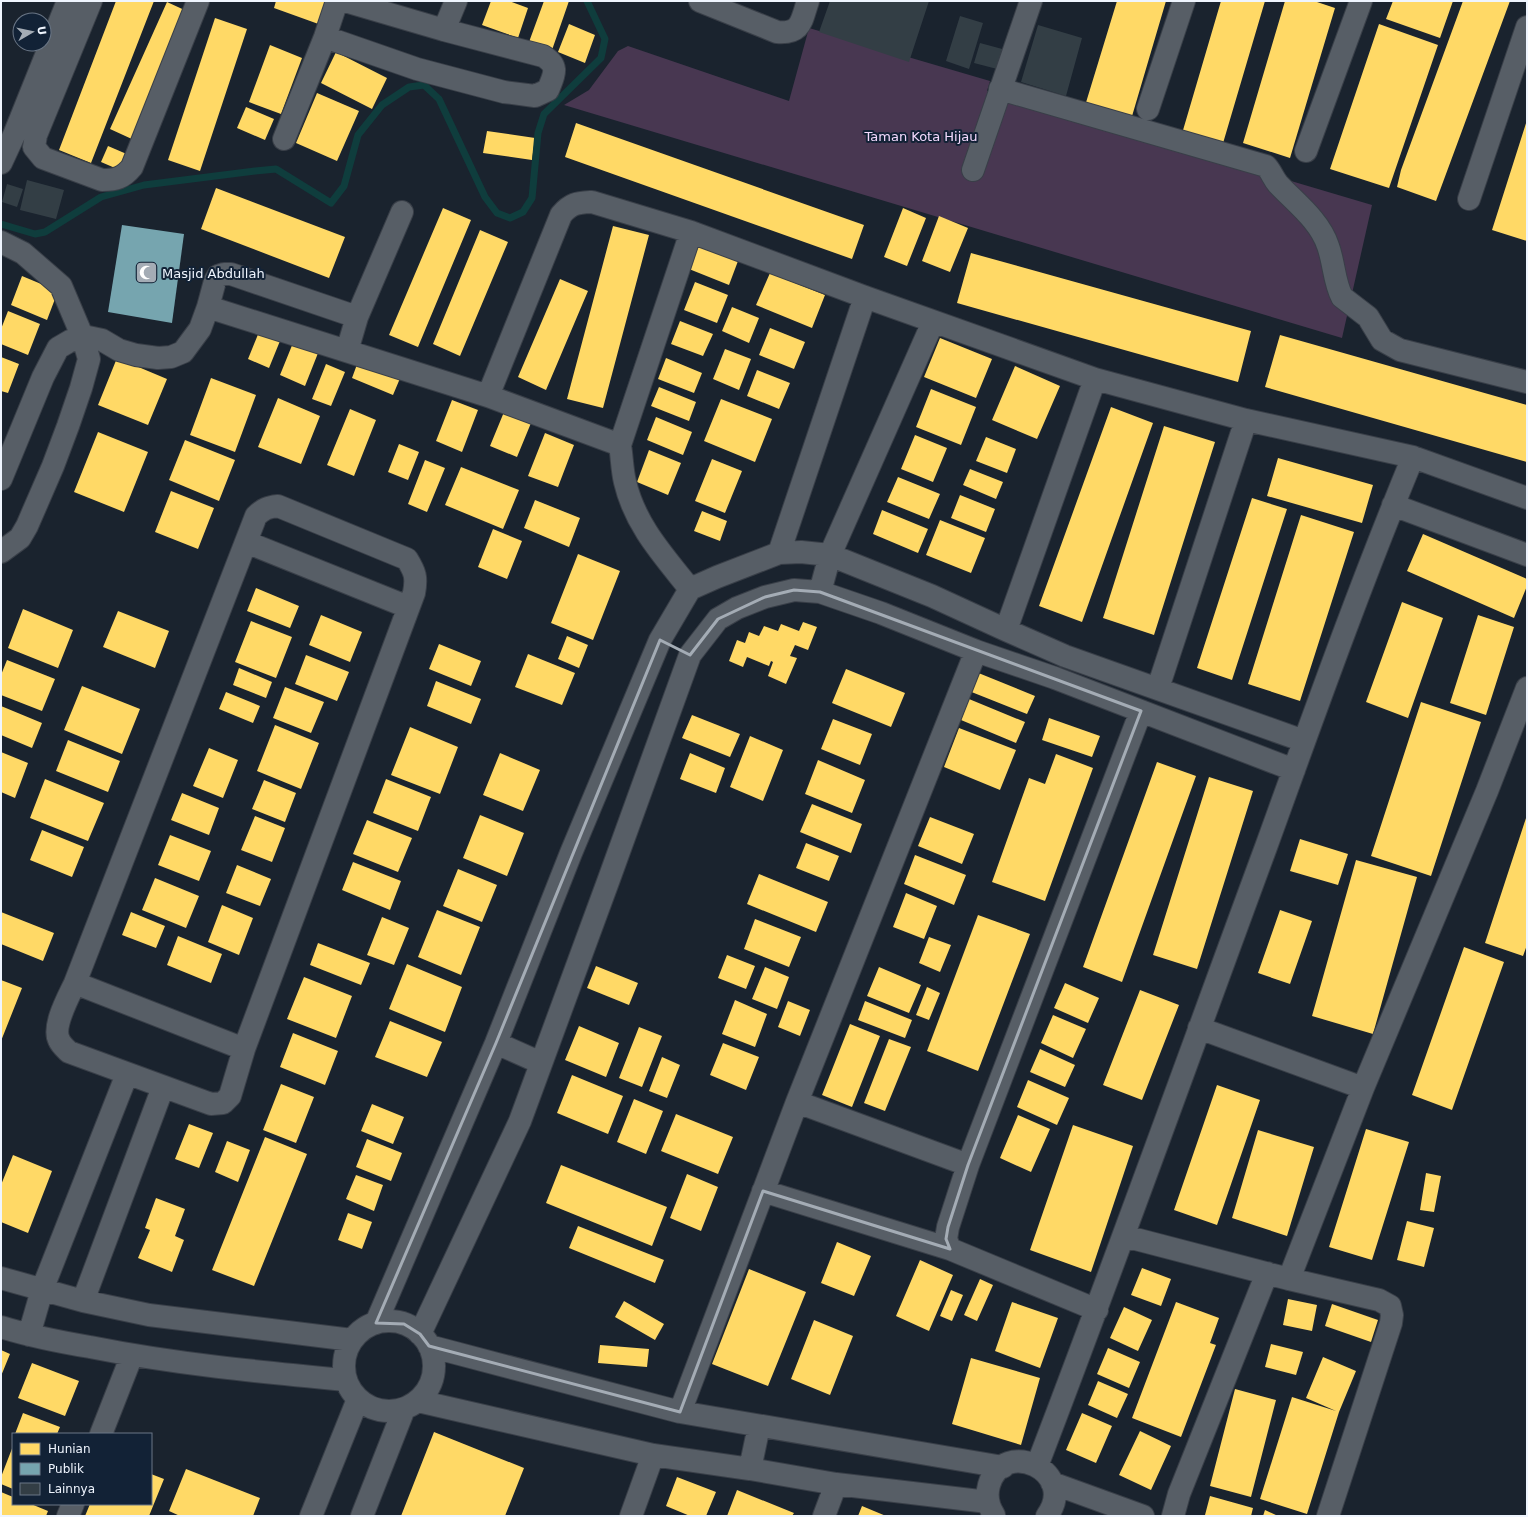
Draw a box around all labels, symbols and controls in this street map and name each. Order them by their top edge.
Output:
north arrow [12,12,52,52]
text: U [34,25,49,36]
park label: Taman Kota Hijau [864,129,978,144]
mosque icon: Masjid Abdullah [133,260,159,286]
place label: Masjid Abdullah [162,266,265,281]
legend [12,1433,152,1505]
text: Hunian [48,1442,91,1456]
text: Publik [48,1462,84,1476]
text: Lainnya [48,1482,95,1496]

